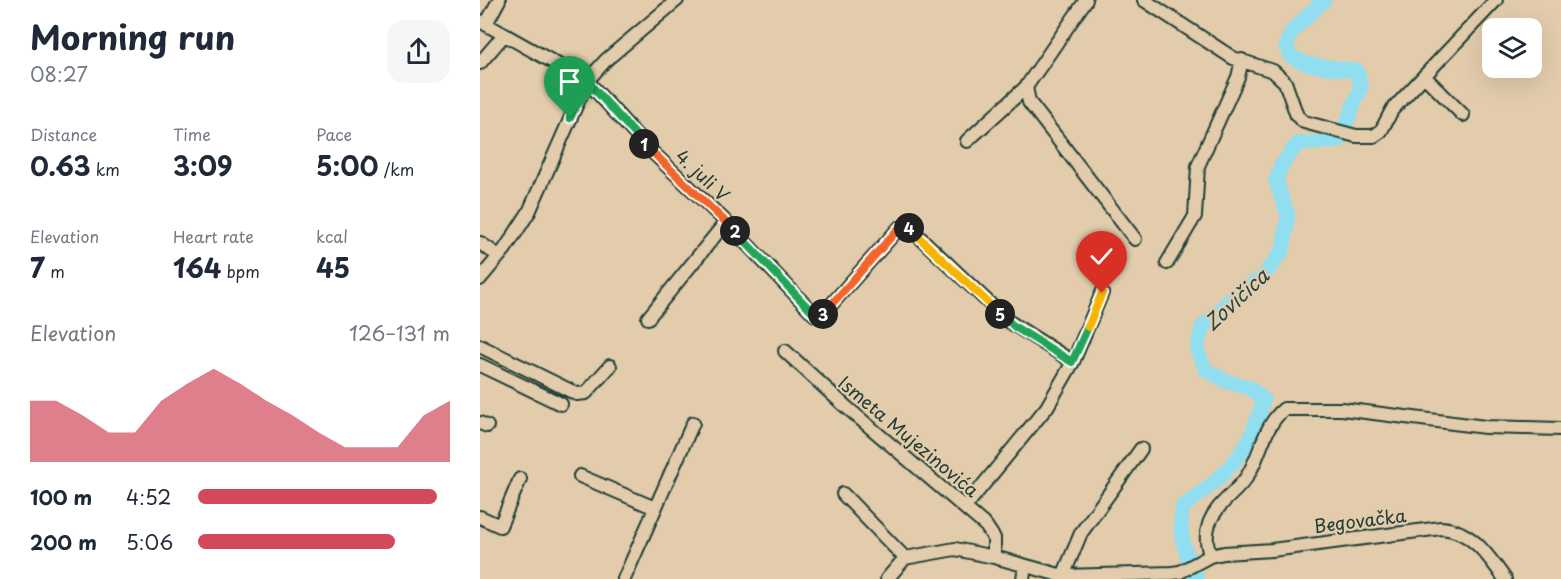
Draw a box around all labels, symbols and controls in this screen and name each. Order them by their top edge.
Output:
text: Morning run [30,11,235,61]
map controls [1482,18,1542,78]
button: layers [1482,18,1542,78]
button: share [387,20,450,83]
pin [544,56,595,118]
text: 08:27 [30,59,88,89]
icon: arrive [553,65,586,98]
text: Distance [30,122,97,146]
text: Time [173,122,211,146]
text: Pace [316,122,352,146]
pin: 1 [629,129,659,159]
text: 1 [640,132,648,156]
street label: 4. juli V [670,143,736,207]
text: 0.63 [30,146,91,185]
text: 3:09 [173,146,232,185]
text: 5:00 [316,146,379,185]
text: km [91,157,120,181]
text: /km [379,157,414,181]
pin: 4 [894,213,924,243]
pin: 2 [720,216,750,246]
text: 4 [904,216,914,240]
text: 2 [729,219,741,243]
text: Elevation [30,224,99,248]
text: Heart rate [173,224,254,248]
text: kcal [316,224,348,248]
pin [1076,231,1127,293]
icon: check [1085,240,1118,273]
text: 7 [30,248,45,287]
text: 164 [173,248,221,287]
text: 45 [316,248,350,287]
text: m [45,259,65,283]
text: bpm [221,259,260,283]
water label: Zovičica [1197,260,1276,337]
pin: 3 [808,299,838,329]
pin: 5 [985,299,1015,329]
text: 3 [818,302,828,326]
text: 5 [995,302,1005,326]
text: Elevation [30,318,116,348]
text: 126–131 m [349,318,450,348]
street label: Ismeta Mujezinovića [833,369,986,503]
text: 100 m [30,482,92,512]
text: 4:52 [126,482,171,512]
street label: Begovačka [1312,501,1408,539]
text: 200 m [30,527,97,557]
text: 5:06 [126,527,173,557]

